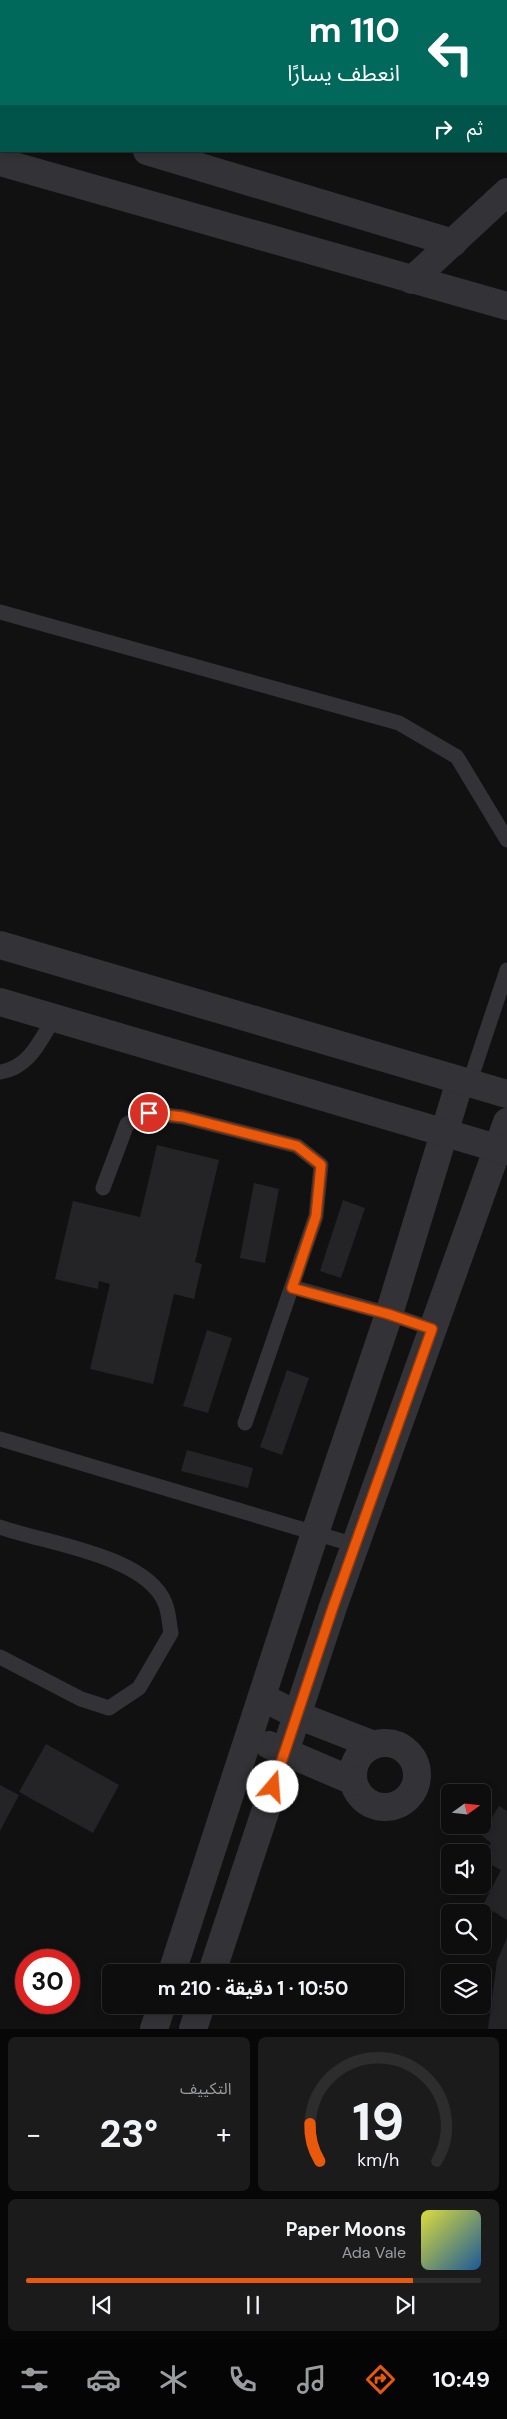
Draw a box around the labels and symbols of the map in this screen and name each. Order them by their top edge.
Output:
pin [128,1092,170,1134]
position arrow [246,1760,298,1812]
north arrow [441,1784,491,1834]
speed limit sign: 30 [15,1949,80,2014]

